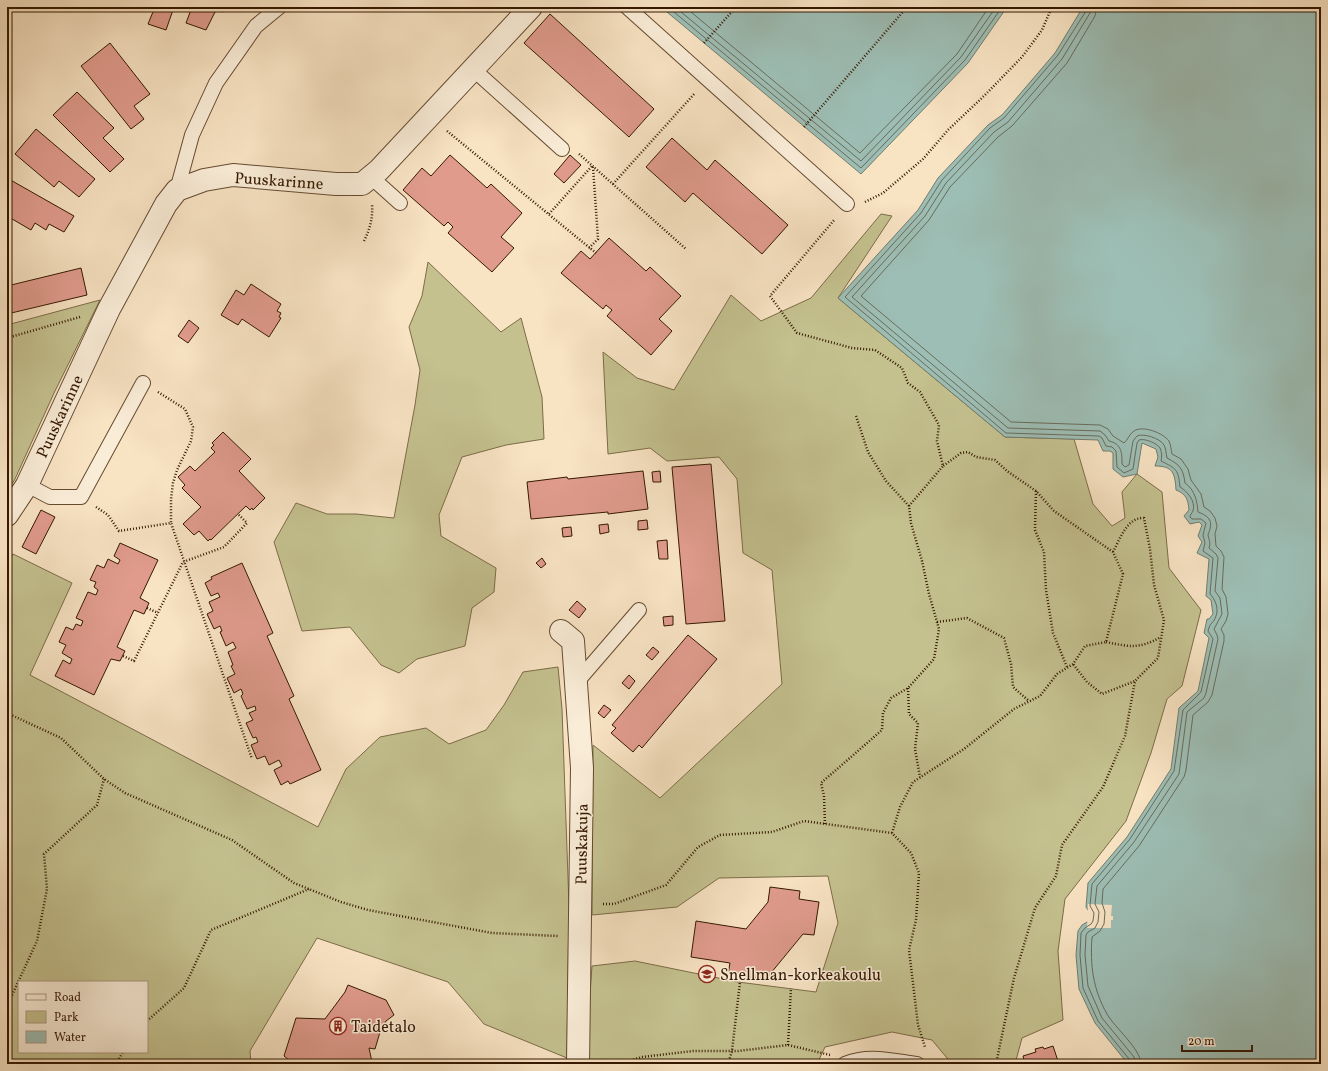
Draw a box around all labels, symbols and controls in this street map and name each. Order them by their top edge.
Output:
street label: Puuskarinne [234,168,324,196]
street label: Puuskarinne [32,372,90,462]
street label: Puuskakuja [571,803,595,885]
school or university icon: Snellman-korkeakoulu [697,964,717,984]
place label: Snellman-korkeakoulu [720,965,881,987]
legend [18,981,148,1053]
text: Road [54,990,81,1006]
text: Park [54,1010,79,1026]
building icon: Taidetalo [328,1016,348,1036]
place label: Taidetalo [351,1017,416,1039]
scale bar [1182,1027,1252,1053]
text: Water [54,1030,86,1046]
text: 20 m [1188,1034,1215,1050]

